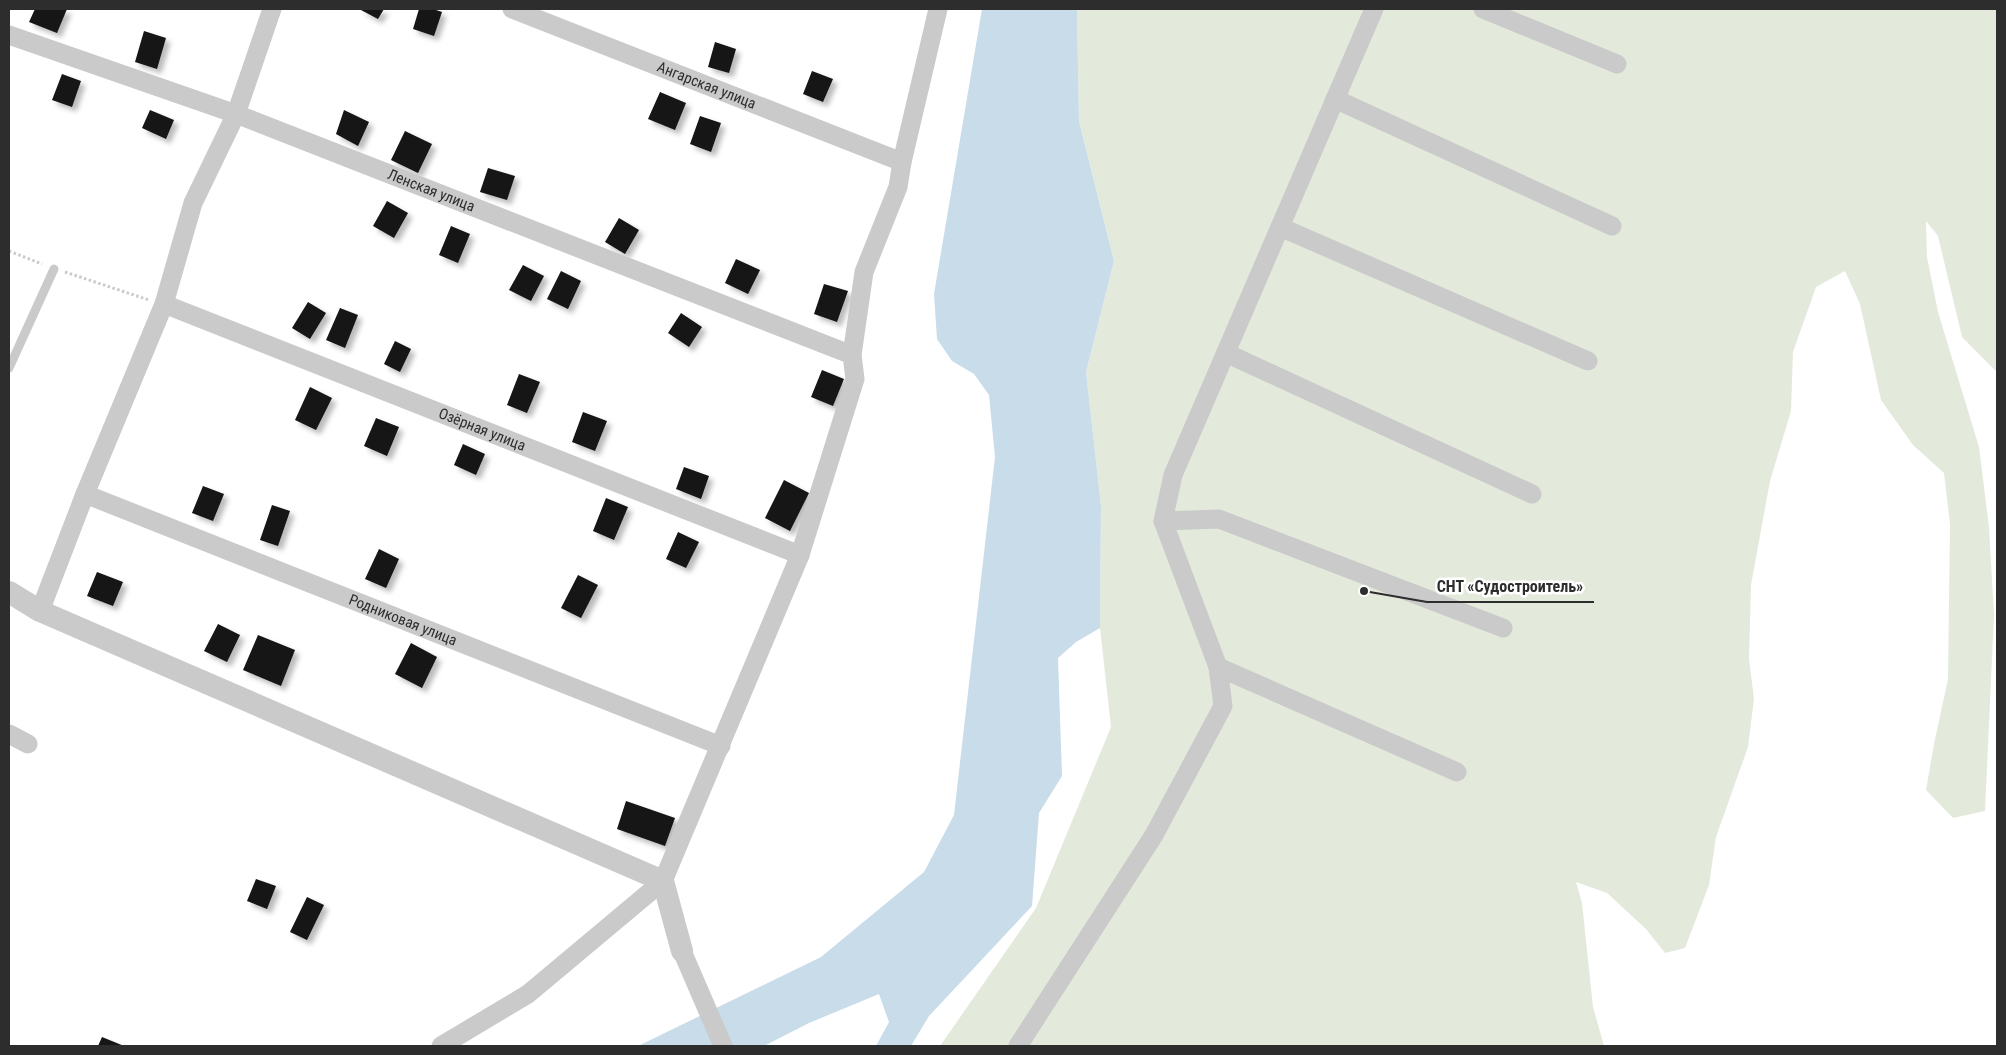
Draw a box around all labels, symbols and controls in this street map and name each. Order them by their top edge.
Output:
street label: Ангарская улица [654,58,759,113]
street label: Ленская улица [385,165,477,216]
street label: Озёрная улица [436,404,528,455]
callout: СНТ «Судостроитель» [1427,571,1594,602]
text: СНТ «Судостроитель» [1437,577,1583,596]
street label: Родниковая улица [346,590,460,650]

